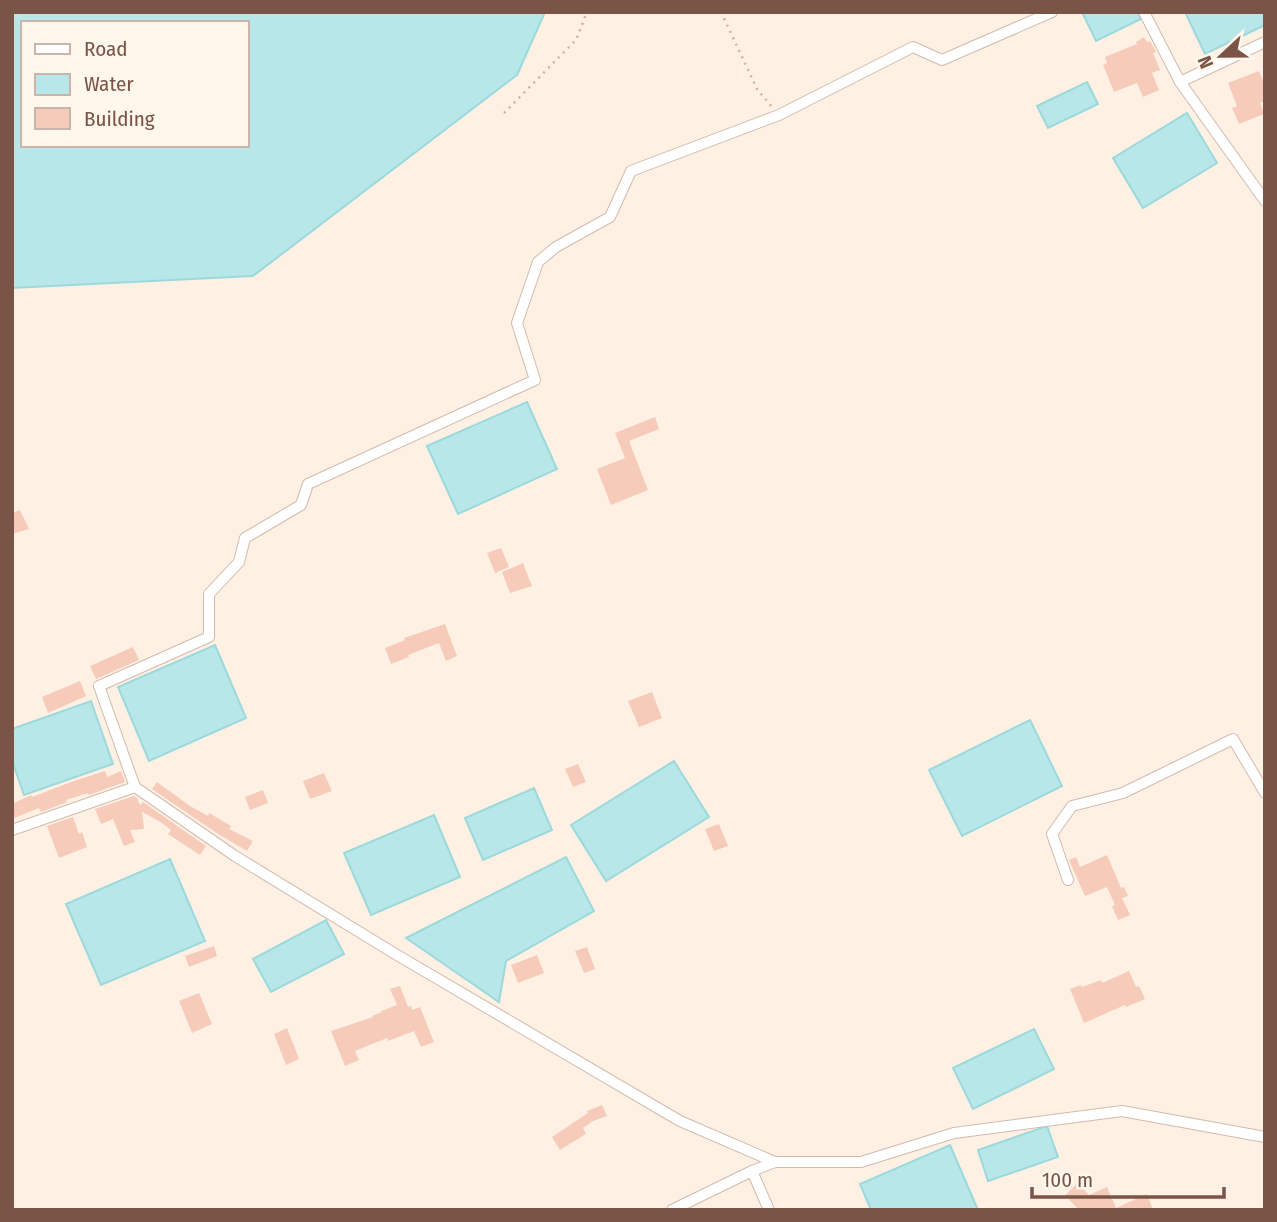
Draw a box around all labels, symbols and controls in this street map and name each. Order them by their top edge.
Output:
legend [21,21,248,147]
north arrow [1186,21,1256,91]
text: Road [84,36,128,62]
text: N [1193,53,1218,72]
text: Water [84,71,134,97]
text: Building [84,106,155,132]
scale bar [1032,1156,1224,1200]
text: 100 m [1042,1167,1093,1193]

